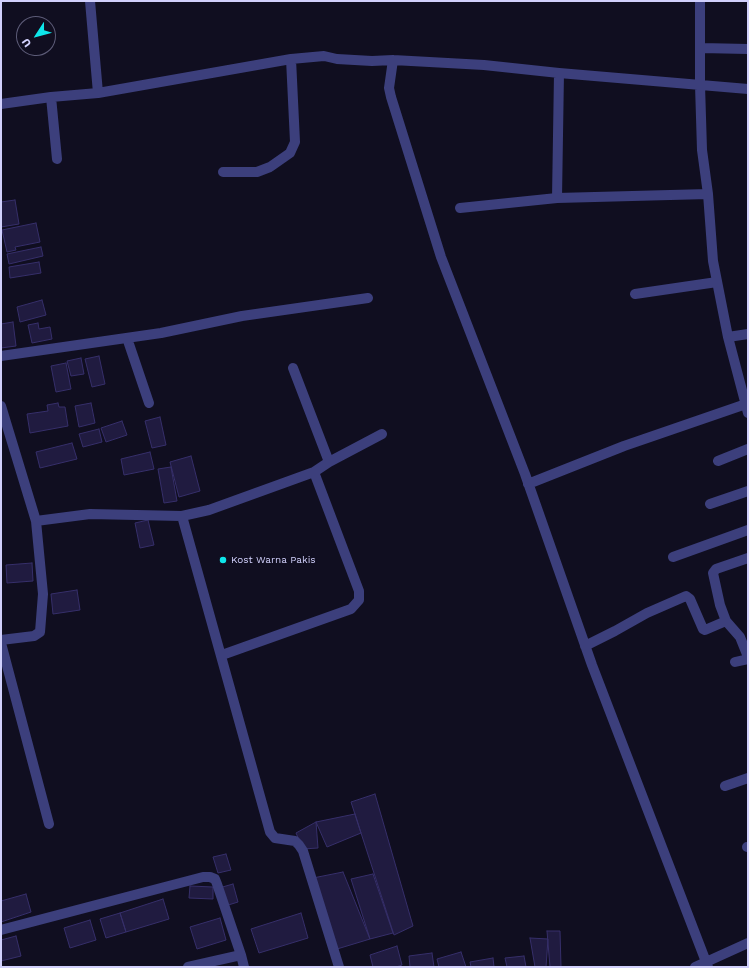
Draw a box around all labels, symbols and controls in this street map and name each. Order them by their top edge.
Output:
north arrow [16,16,56,56]
text: U [19,36,34,50]
place label: Kost Warna Pakis [231,554,316,566]
marker: Kost Warna Pakis [218,555,228,565]

